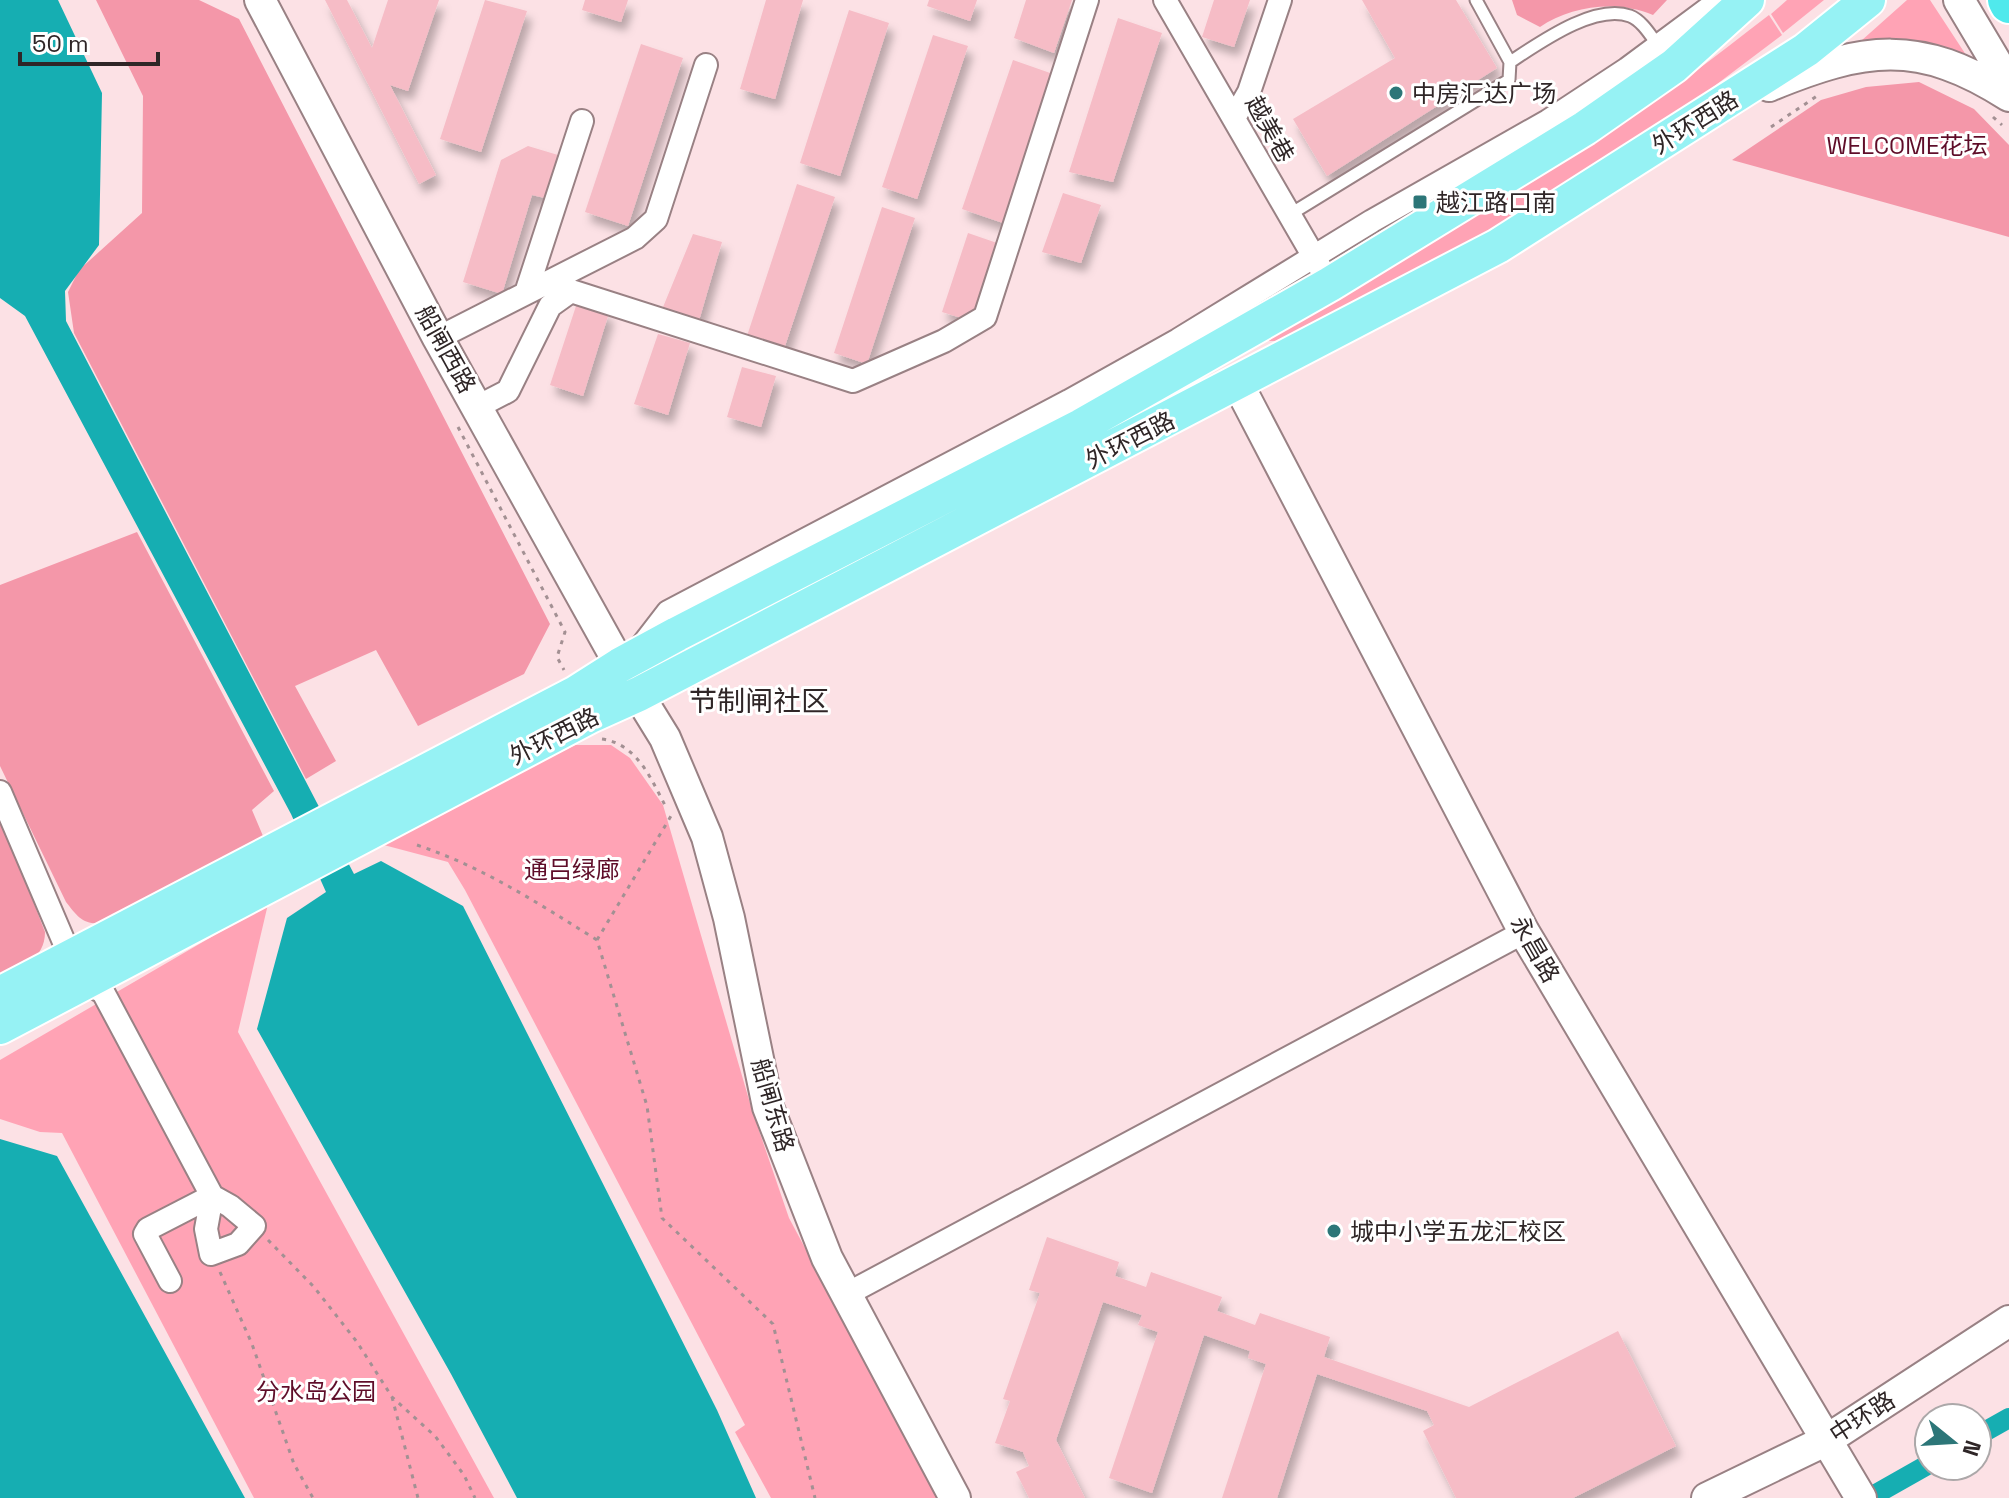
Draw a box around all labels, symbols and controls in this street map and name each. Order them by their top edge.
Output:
scale bar [20,16,158,66]
text: 50 m [32,28,89,59]
place label: 中房汇达广场 [1412,78,1556,109]
street label: 外环西路 [1646,83,1744,161]
marker: 中房汇达广场 [1387,84,1405,102]
street label: 越美巷 [1239,90,1301,168]
park label: WELCOME花坛 [1827,130,1987,161]
place label: 越江路口南 [1436,187,1556,218]
marker: 越江路口南 [1411,193,1429,211]
street label: 船闸西路 [409,300,483,398]
street label: 外环西路 [1080,404,1180,476]
district label: 节制闸社区 [689,683,829,719]
street label: 外环西路 [504,700,604,772]
park label: 通吕绿廊 [524,854,620,885]
street label: 永昌路 [1504,910,1566,988]
street label: 船闸东路 [745,1055,801,1155]
place label: 城中小学五龙汇校区 [1350,1216,1566,1247]
marker: 城中小学五龙汇校区 [1325,1222,1343,1240]
park label: 分水岛公园 [256,1376,376,1407]
street label: 中环路 [1823,1384,1901,1450]
north arrow [1913,1402,1993,1482]
text: N [1956,1437,1988,1460]

